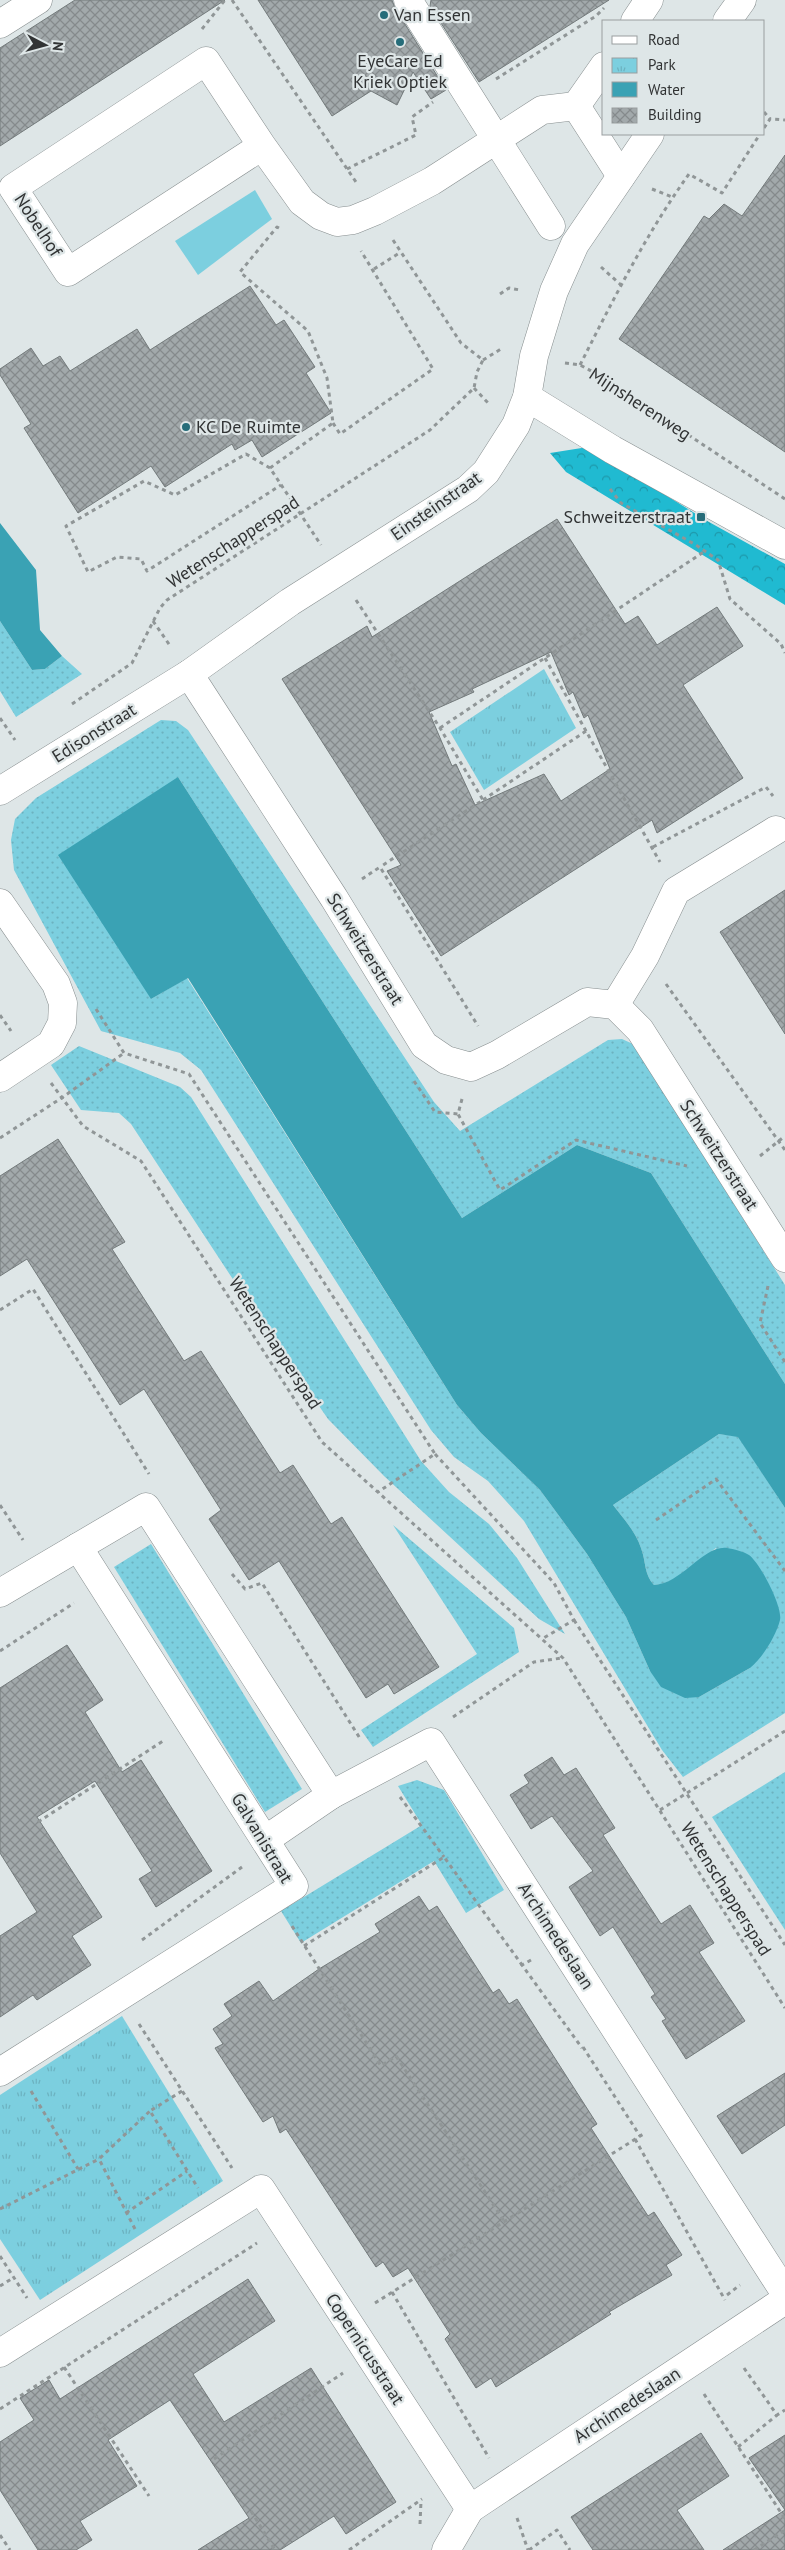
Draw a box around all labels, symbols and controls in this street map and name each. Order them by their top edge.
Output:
place label: Van Essen [393,3,471,26]
marker: Van Essen [378,9,390,21]
north arrow [20,20,70,70]
legend [602,20,765,135]
text: Road [648,30,680,49]
marker: EyeCare Ed Kriek Optiek [394,36,406,48]
text: N [48,41,67,52]
place label: EyeCare Ed Kriek Optiek [353,49,447,93]
text: Park [648,55,676,74]
text: Water [648,80,685,99]
text: Building [648,105,702,124]
street label: Nobelhof [9,189,68,262]
street label: Mijnsherenweg [585,362,696,445]
place label: KC De Ruimte [196,415,301,438]
marker: KC De Ruimte [180,421,192,433]
street label: Einsteinstraat [386,466,485,545]
street label: Wetenschapperspad [162,490,303,593]
place label: Schweitzerstraat [564,505,691,528]
marker: Schweitzerstraat [695,511,707,523]
street label: Edisonstraat [47,698,140,767]
street label: Schweitzerstraat [322,889,409,1009]
street label: Schweitzerstraat [675,1095,764,1214]
street label: Wetenschapperspad [224,1272,327,1413]
street label: Galvanistraat [227,1788,298,1887]
street label: Wetenschapperspad [676,1818,777,1960]
street label: Archimedeslaan [513,1878,599,1993]
street label: Copernicusstraat [321,2289,410,2409]
street label: Archimedeslaan [569,2362,684,2448]

